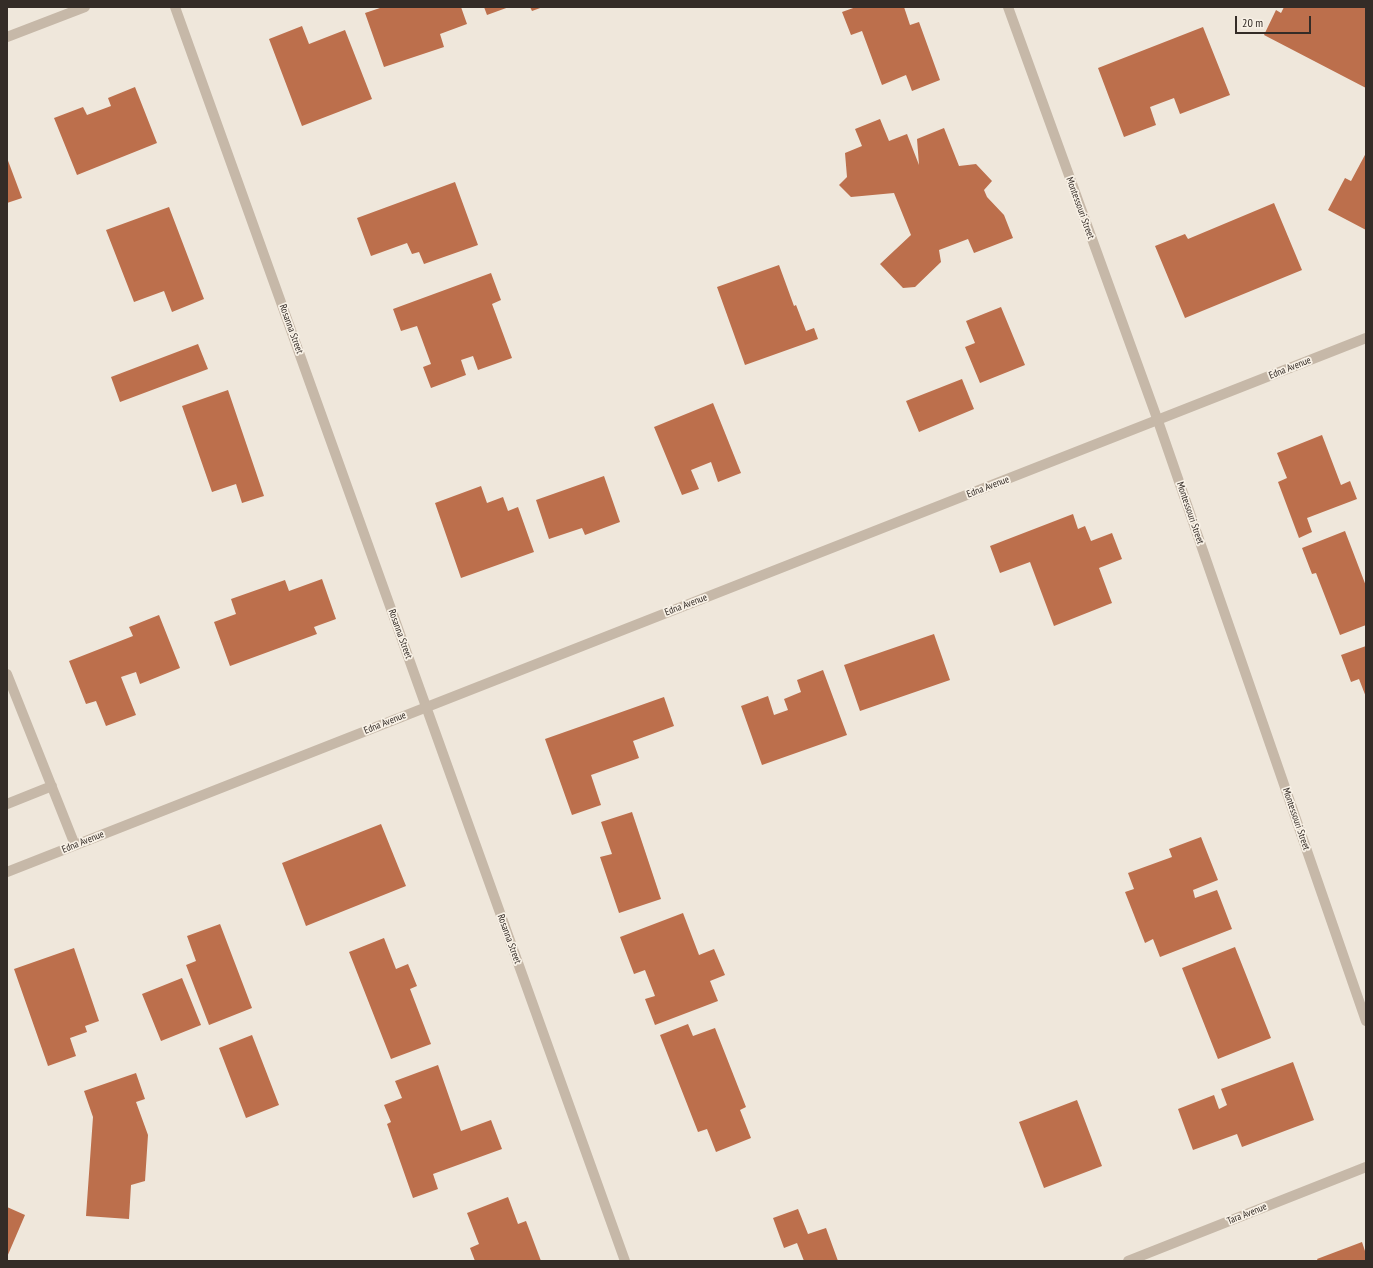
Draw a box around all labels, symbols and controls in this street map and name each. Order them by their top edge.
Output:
scale bar [1237,8,1313,34]
text: 20 m [1242,15,1263,30]
street label: Montessouri Street [1063,175,1097,241]
street label: Rosanna Street [277,303,305,355]
street label: Edna Avenue [1267,354,1313,382]
street label: Edna Avenue [965,473,1011,501]
street label: Montessouri Street [1174,480,1206,546]
street label: Edna Avenue [663,591,709,619]
street label: Rosanna Street [386,608,414,660]
street label: Edna Avenue [362,709,408,737]
street label: Montessouri Street [1280,786,1312,852]
street label: Edna Avenue [60,828,106,856]
street label: Rosanna Street [495,913,523,965]
street label: Tara Avenue [1225,1201,1269,1227]

